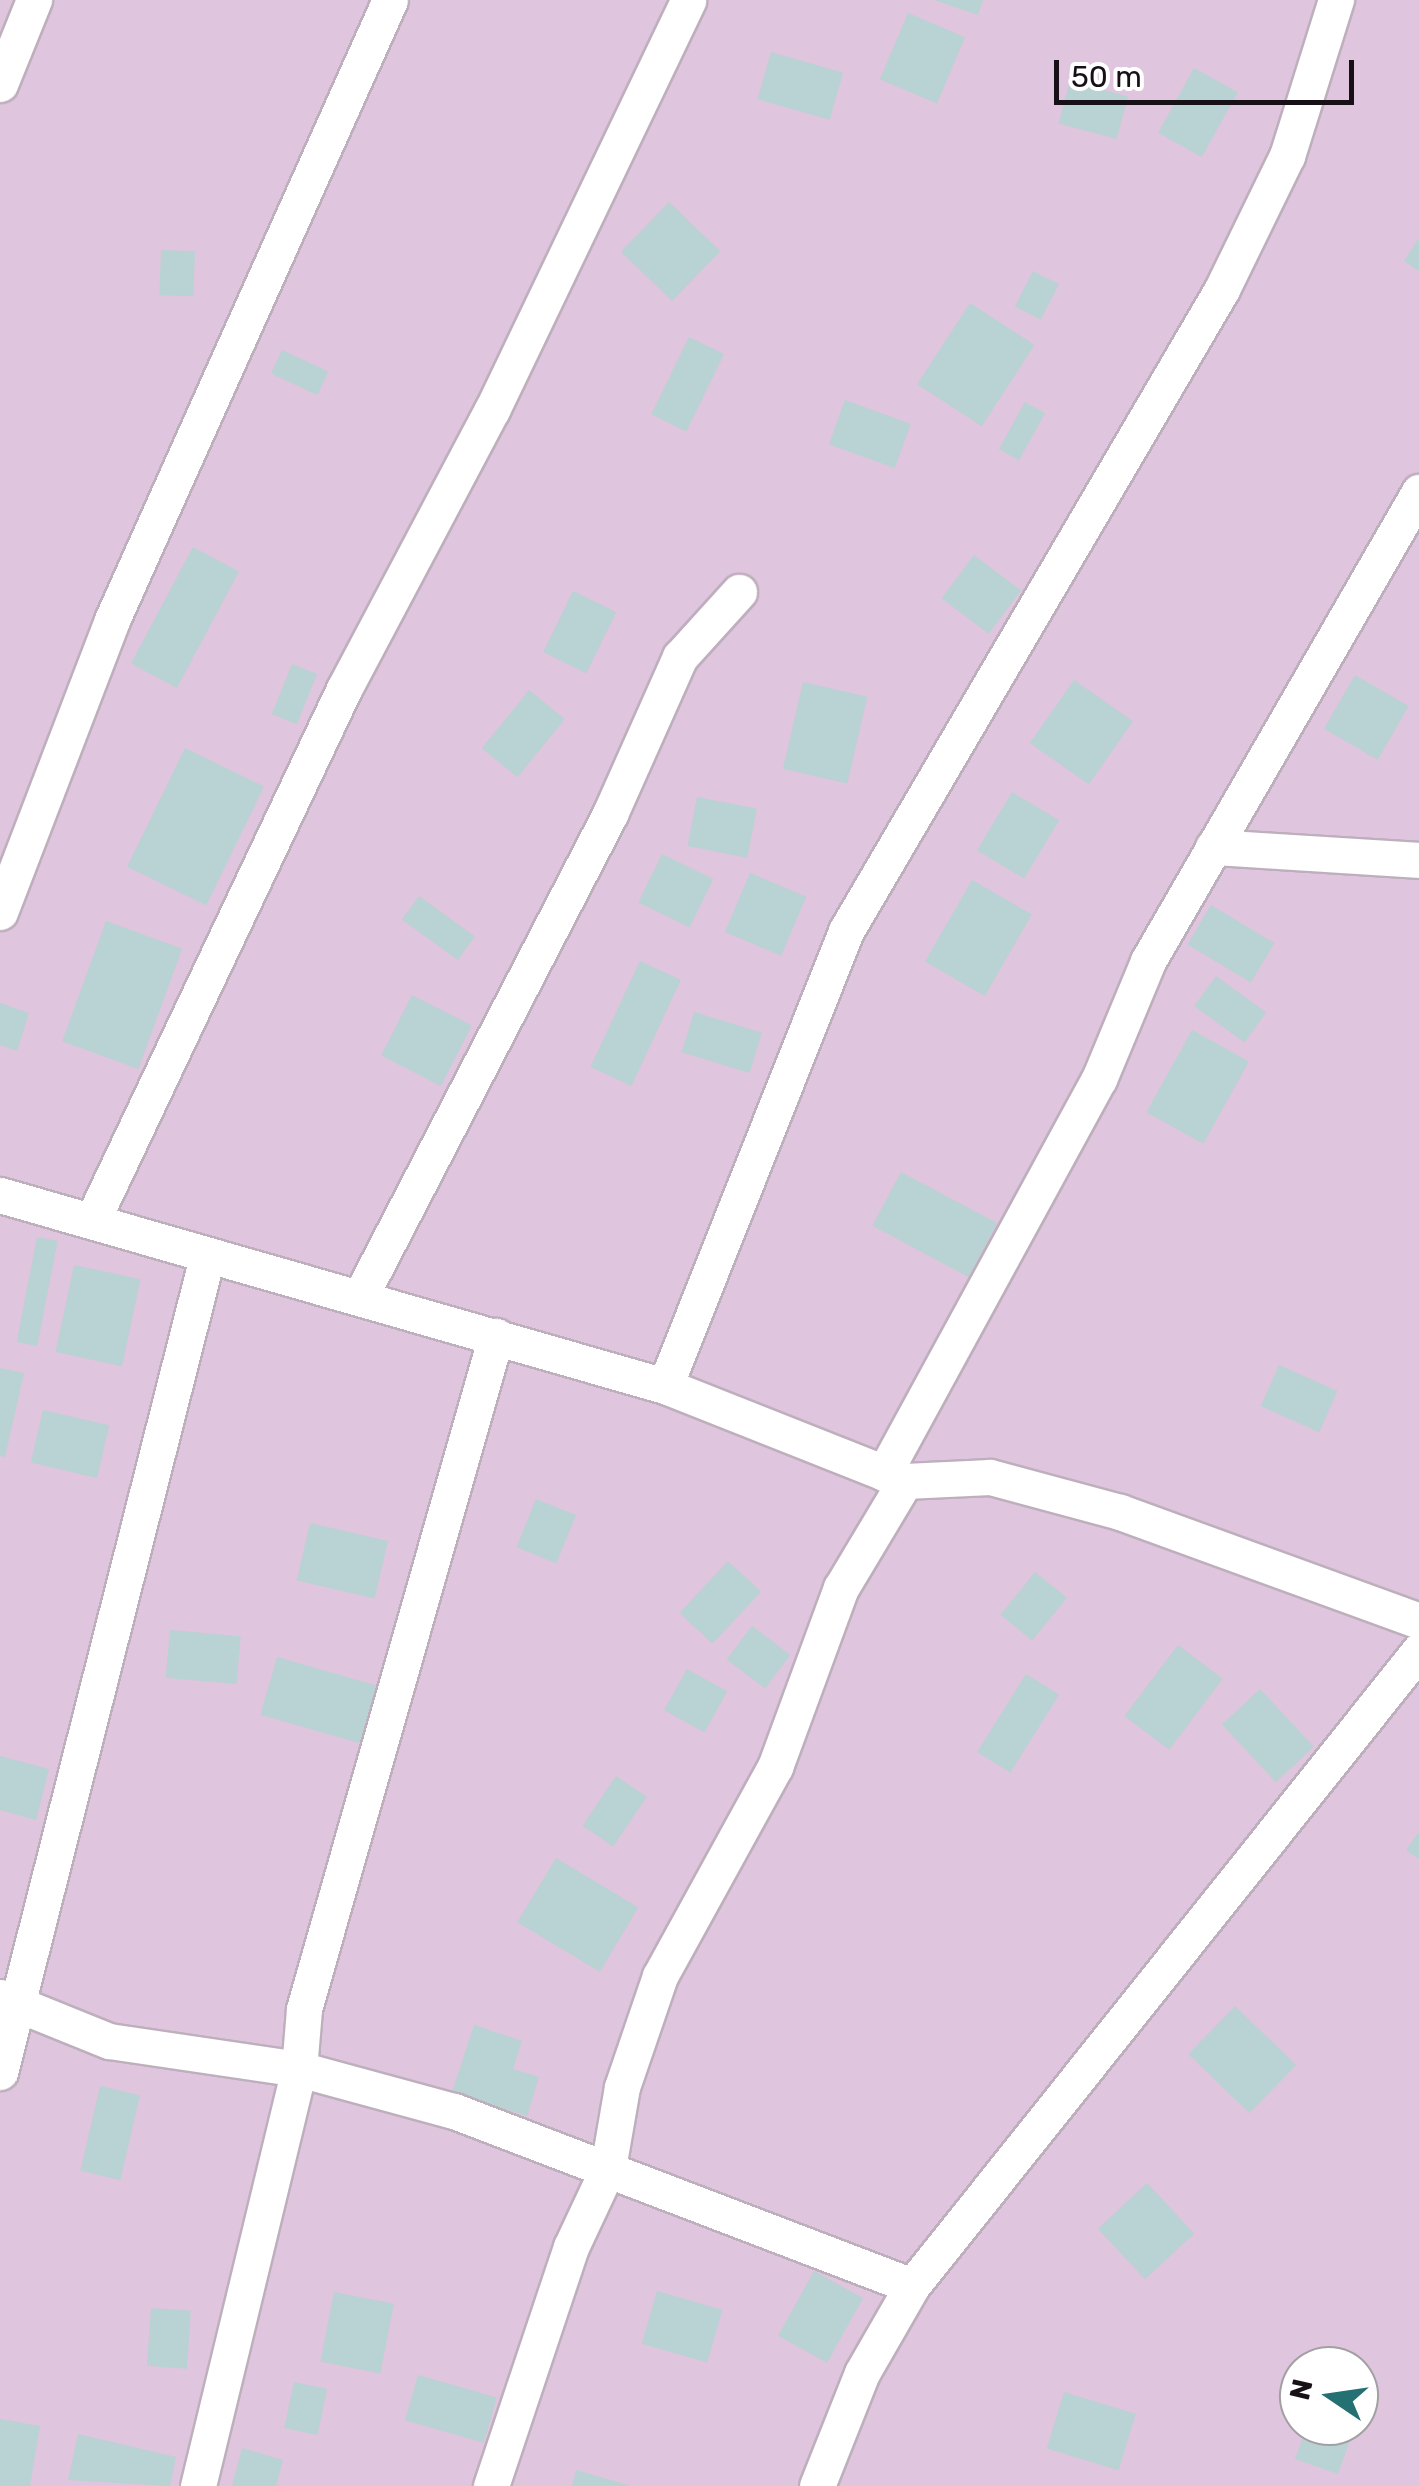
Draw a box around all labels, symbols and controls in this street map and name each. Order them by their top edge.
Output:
scale bar [1059,40,1359,102]
text: 50 m [1071,59,1142,95]
north arrow [1279,2346,1379,2446]
text: N [1283,2376,1320,2403]

